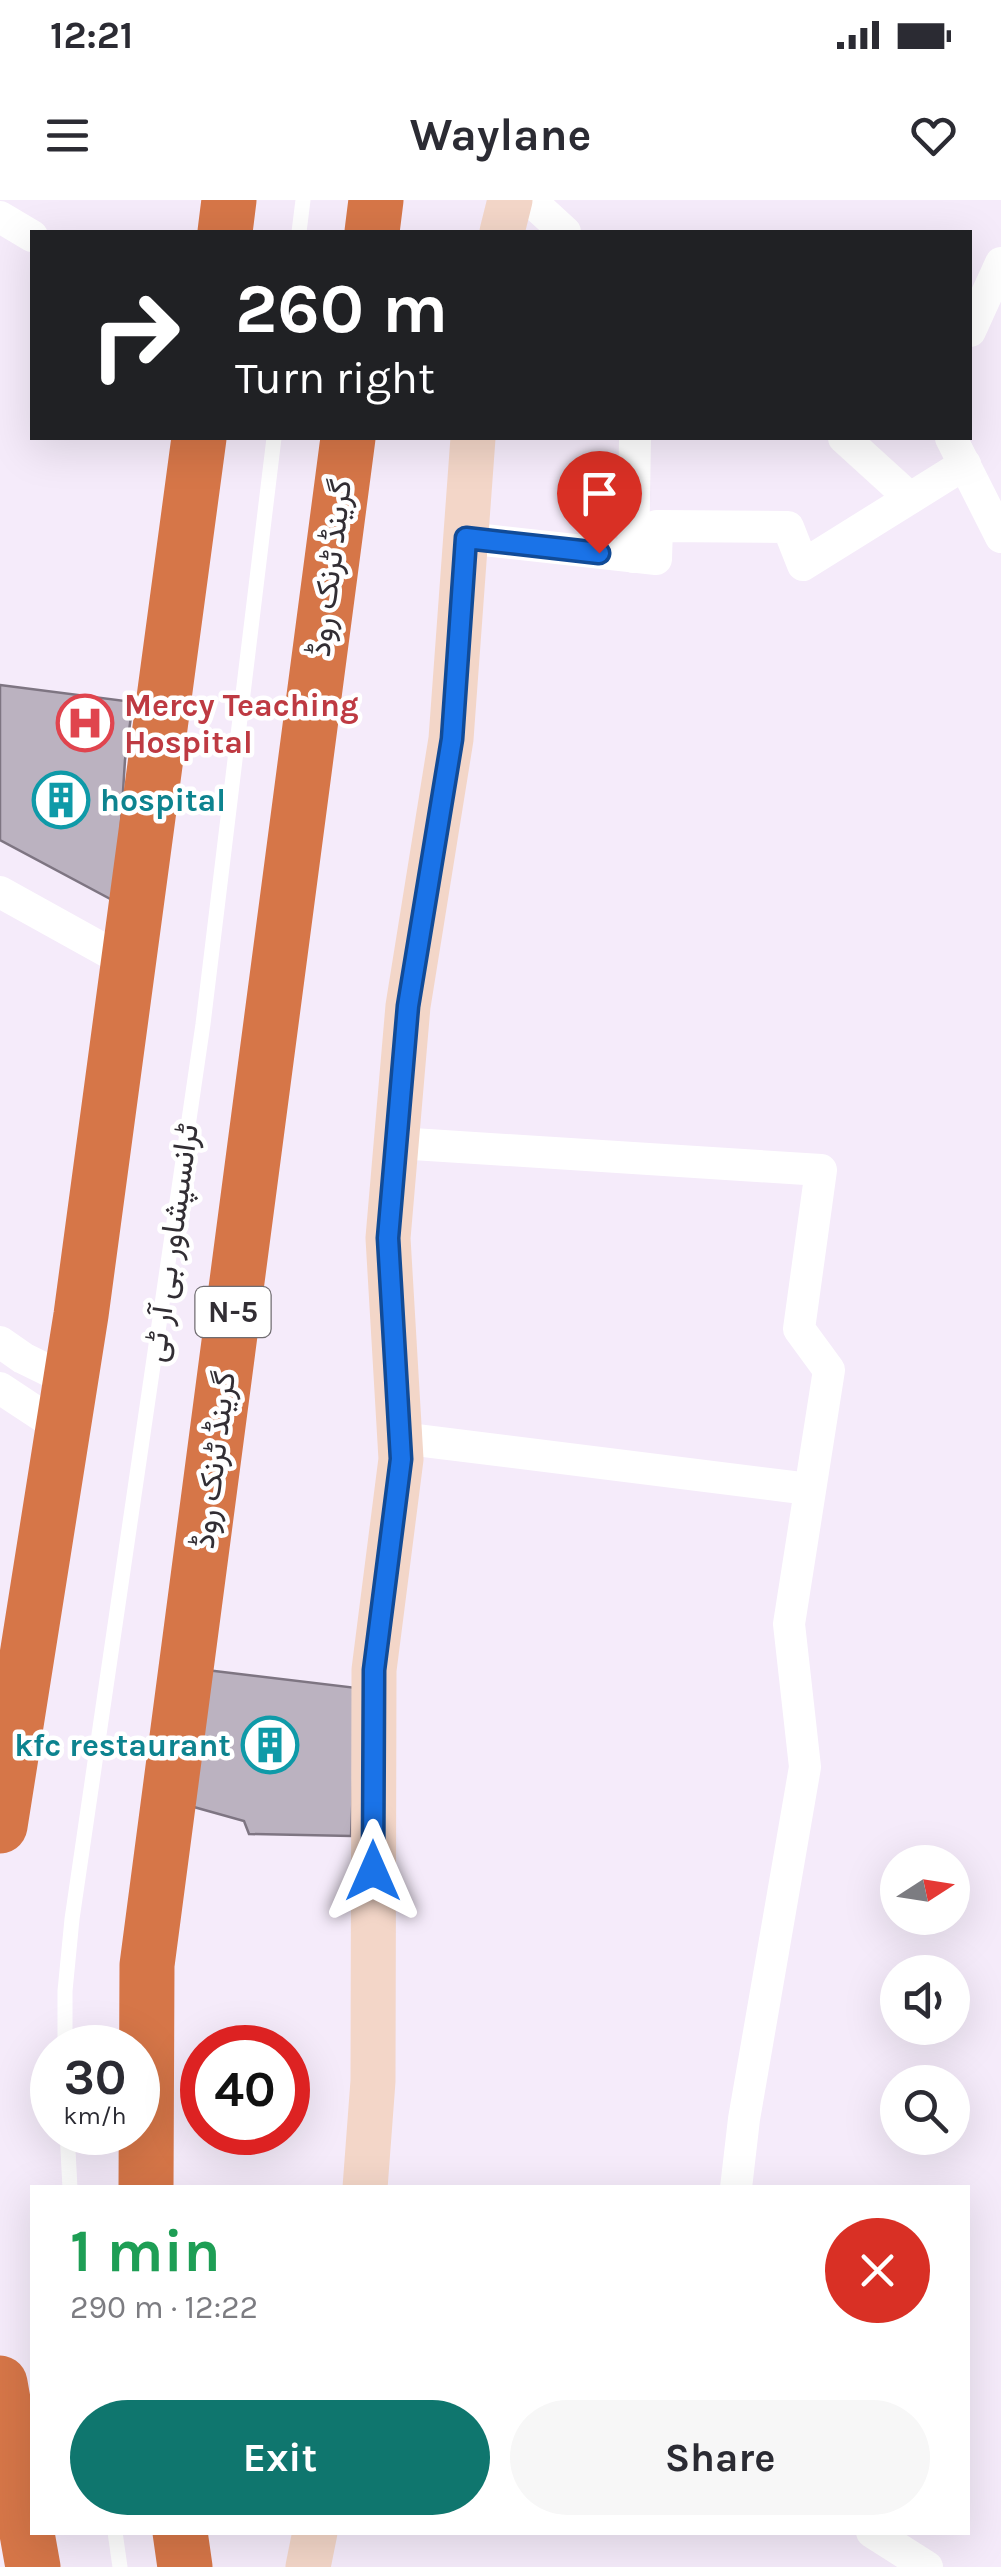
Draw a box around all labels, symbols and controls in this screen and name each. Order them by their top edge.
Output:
text: 12:21 [50,13,133,58]
icon: menu [40,108,95,163]
icon: heart [906,108,961,163]
text: Waylane [410,109,591,161]
text: 260 m [235,268,448,350]
icon: right [70,270,200,400]
text: Turn right [235,352,435,404]
pin [557,451,642,554]
icon: arrive [572,466,627,521]
street label: گرینڈ ٹرنک روڈ [301,477,360,659]
place label: Mercy Teaching Hospital [124,687,359,761]
hospital icon: Mercy Teaching Hospital [55,693,115,753]
building icon: hospital [31,770,91,830]
place label: hospital [100,782,226,819]
street label: ٹرانسپشاور بی آر ٹی [136,1121,209,1365]
road number: N-5 [196,1287,270,1337]
street label: گرینڈ ٹرنک روڈ [185,1369,244,1551]
building icon: kfc restaurant [240,1715,300,1775]
place label: kfc restaurant [14,1727,231,1764]
position arrow [321,1819,425,1923]
north arrow [880,1845,970,1935]
map controls [880,1845,970,2155]
button: sound [880,1955,970,2045]
speed limit sign: 40 [180,2025,310,2155]
text: 30 [64,2048,126,2107]
button: search [880,2065,970,2155]
text: km/h [63,2101,127,2130]
text: 1 min [70,2216,221,2286]
button: close [825,2218,930,2323]
text: 290 m · 12:22 [70,2289,258,2326]
button: Exit [70,2400,490,2515]
button: Share [510,2400,930,2515]

